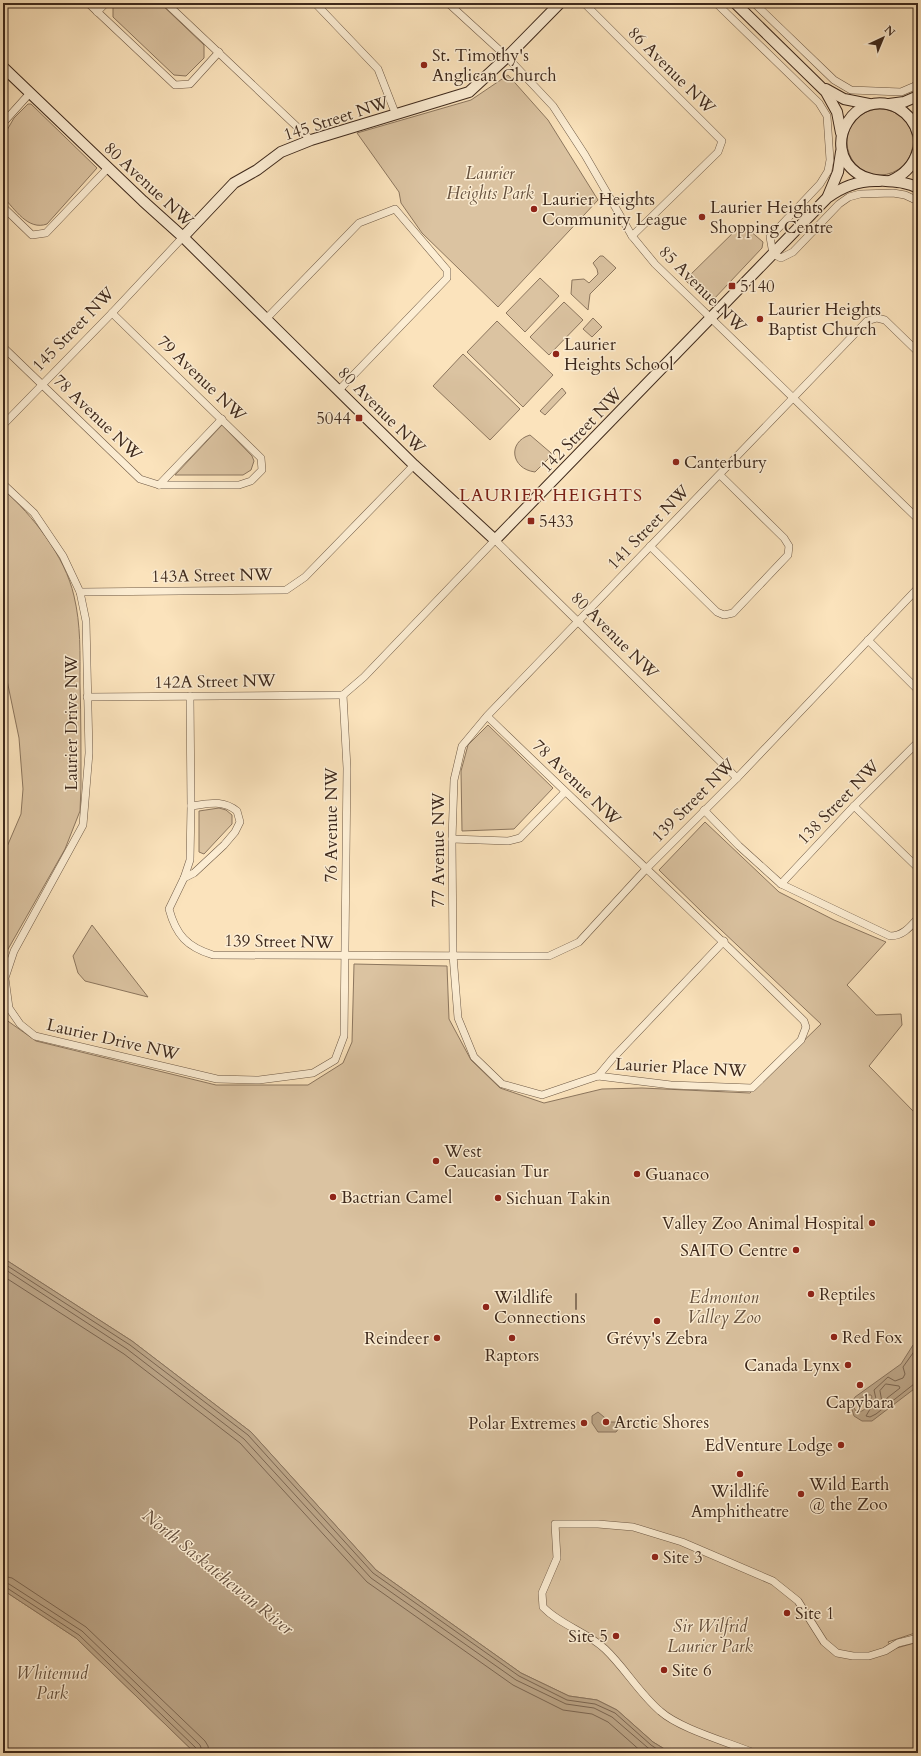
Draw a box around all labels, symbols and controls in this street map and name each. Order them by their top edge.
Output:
north arrow [863,18,903,58]
street label: 86 Avenue NW [623,22,721,119]
text: N [881,22,899,40]
place label: St. Timothy's Anglican Church [432,44,557,87]
marker: St. Timothy's Anglican Church [419,60,429,70]
street label: 145 Street NW [281,91,392,146]
street label: 80 Avenue NW [99,137,199,232]
park label: Laurier Heights Park [446,162,534,205]
place label: Laurier Heights Community League [542,188,688,231]
place label: Laurier Heights Shopping Centre [710,196,833,239]
marker: Laurier Heights Community League [529,204,539,214]
marker: Laurier Heights Shopping Centre [697,212,707,222]
street label: 85 Avenue NW [654,241,752,338]
place label: 5140 [740,275,775,298]
marker: 5140 [727,281,737,291]
street label: 145 Street NW [27,282,120,377]
place label: Laurier Heights Baptist Church [768,298,881,341]
marker: Laurier Heights Baptist Church [755,314,765,324]
street label: 79 Avenue NW [152,330,251,427]
place label: Laurier Heights School [564,333,674,376]
marker: Laurier Heights School [551,349,561,359]
street label: 80 Avenue NW [333,362,431,459]
street label: 78 Avenue NW [48,369,147,466]
street label: 142 Street NW [535,383,628,478]
place label: 5044 [316,407,351,430]
marker: 5044 [354,413,364,423]
place label: Canterbury [684,451,767,474]
marker: Canterbury [671,457,681,467]
street label: 141 Street NW [602,480,695,575]
district label: LAURIER HEIGHTS [459,483,643,508]
place label: 5433 [539,510,574,533]
marker: 5433 [526,516,536,526]
street label: 143A Street NW [151,563,273,588]
street label: 80 Avenue NW [566,587,664,684]
street label: Laurier Drive NW [60,655,83,791]
street label: 142A Street NW [154,669,276,694]
street label: 78 Avenue NW [527,734,626,831]
street label: 139 Street NW [647,753,740,847]
street label: 138 Street NW [792,755,885,850]
street label: 76 Avenue NW [320,767,343,882]
street label: 77 Avenue NW [427,792,450,907]
street label: 139 Street NW [224,929,334,954]
street label: Laurier Drive NW [44,1013,182,1066]
street label: Laurier Place NW [615,1053,747,1082]
place label: West Caucasian Tur [443,1140,550,1183]
marker: West Caucasian Tur [431,1156,441,1166]
place label: Guanaco [645,1163,709,1186]
marker: Guanaco [632,1169,642,1179]
place label: Bactrian Camel [341,1186,453,1209]
place label: Sichuan Takin [506,1187,611,1210]
marker: Bactrian Camel [328,1192,338,1202]
marker: Sichuan Takin [493,1193,503,1203]
place label: Valley Zoo Animal Hospital [662,1212,865,1235]
marker: Valley Zoo Animal Hospital [867,1218,877,1228]
place label: SAITO Centre [680,1239,788,1262]
marker: SAITO Centre [791,1245,801,1255]
place label: Reptiles [819,1283,876,1306]
place label: Wildlife Connections [493,1286,586,1329]
park label: Edmonton Valley Zoo [687,1286,761,1329]
marker: Reptiles [806,1289,816,1299]
marker: Wildlife Connections [481,1302,491,1312]
marker: Grévy's Zebra [652,1316,662,1326]
place label: Red Fox [842,1326,903,1349]
place label: Reindeer [364,1327,430,1350]
place label: Grévy's Zebra [606,1327,708,1350]
marker: Red Fox [829,1332,839,1342]
marker: Reindeer [432,1333,442,1343]
marker: Raptors [507,1333,517,1343]
place label: Raptors [485,1344,540,1367]
place label: Canada Lynx [744,1354,841,1377]
marker: Canada Lynx [843,1360,853,1370]
marker: Capybara [855,1380,865,1390]
place label: Capybara [826,1391,895,1414]
place label: Arctic Shores [614,1411,709,1434]
place label: Polar Extremes [468,1412,576,1435]
marker: Arctic Shores [601,1417,611,1427]
marker: Polar Extremes [579,1418,589,1428]
place label: EdVenture Lodge [705,1434,833,1457]
marker: EdVenture Lodge [836,1440,846,1450]
marker: Wildlife Amphitheatre [735,1469,745,1479]
place label: Wild Earth @ the Zoo [808,1473,890,1516]
place label: Wildlife Amphitheatre [691,1480,789,1523]
marker: Wild Earth @ the Zoo [796,1489,806,1499]
water label: North Saskatchewan River [137,1504,299,1642]
place label: Site 3 [663,1546,703,1569]
marker: Site 3 [650,1552,660,1562]
place label: Site 1 [795,1602,835,1625]
marker: Site 1 [782,1608,792,1618]
park label: Sir Wilfrid Laurier Park [667,1615,753,1658]
place label: Site 5 [568,1625,608,1648]
marker: Site 5 [611,1631,621,1641]
place label: Site 6 [672,1659,712,1682]
park label: Whitemud Park [16,1662,89,1705]
marker: Site 6 [659,1665,669,1675]

